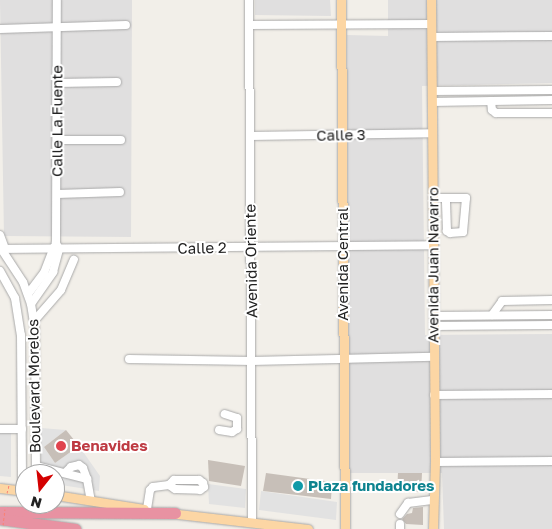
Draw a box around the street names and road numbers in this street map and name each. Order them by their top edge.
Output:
street label: Calle La Fuente [48,65,66,177]
street label: Calle 3 [316,126,366,144]
street label: Avenida Juan Navarro [424,187,442,343]
street label: Avenida Oriente [241,204,261,318]
street label: Avenida Central [334,207,352,321]
street label: Calle 2 [177,239,227,257]
street label: Boulevard Morelos [24,319,44,453]

